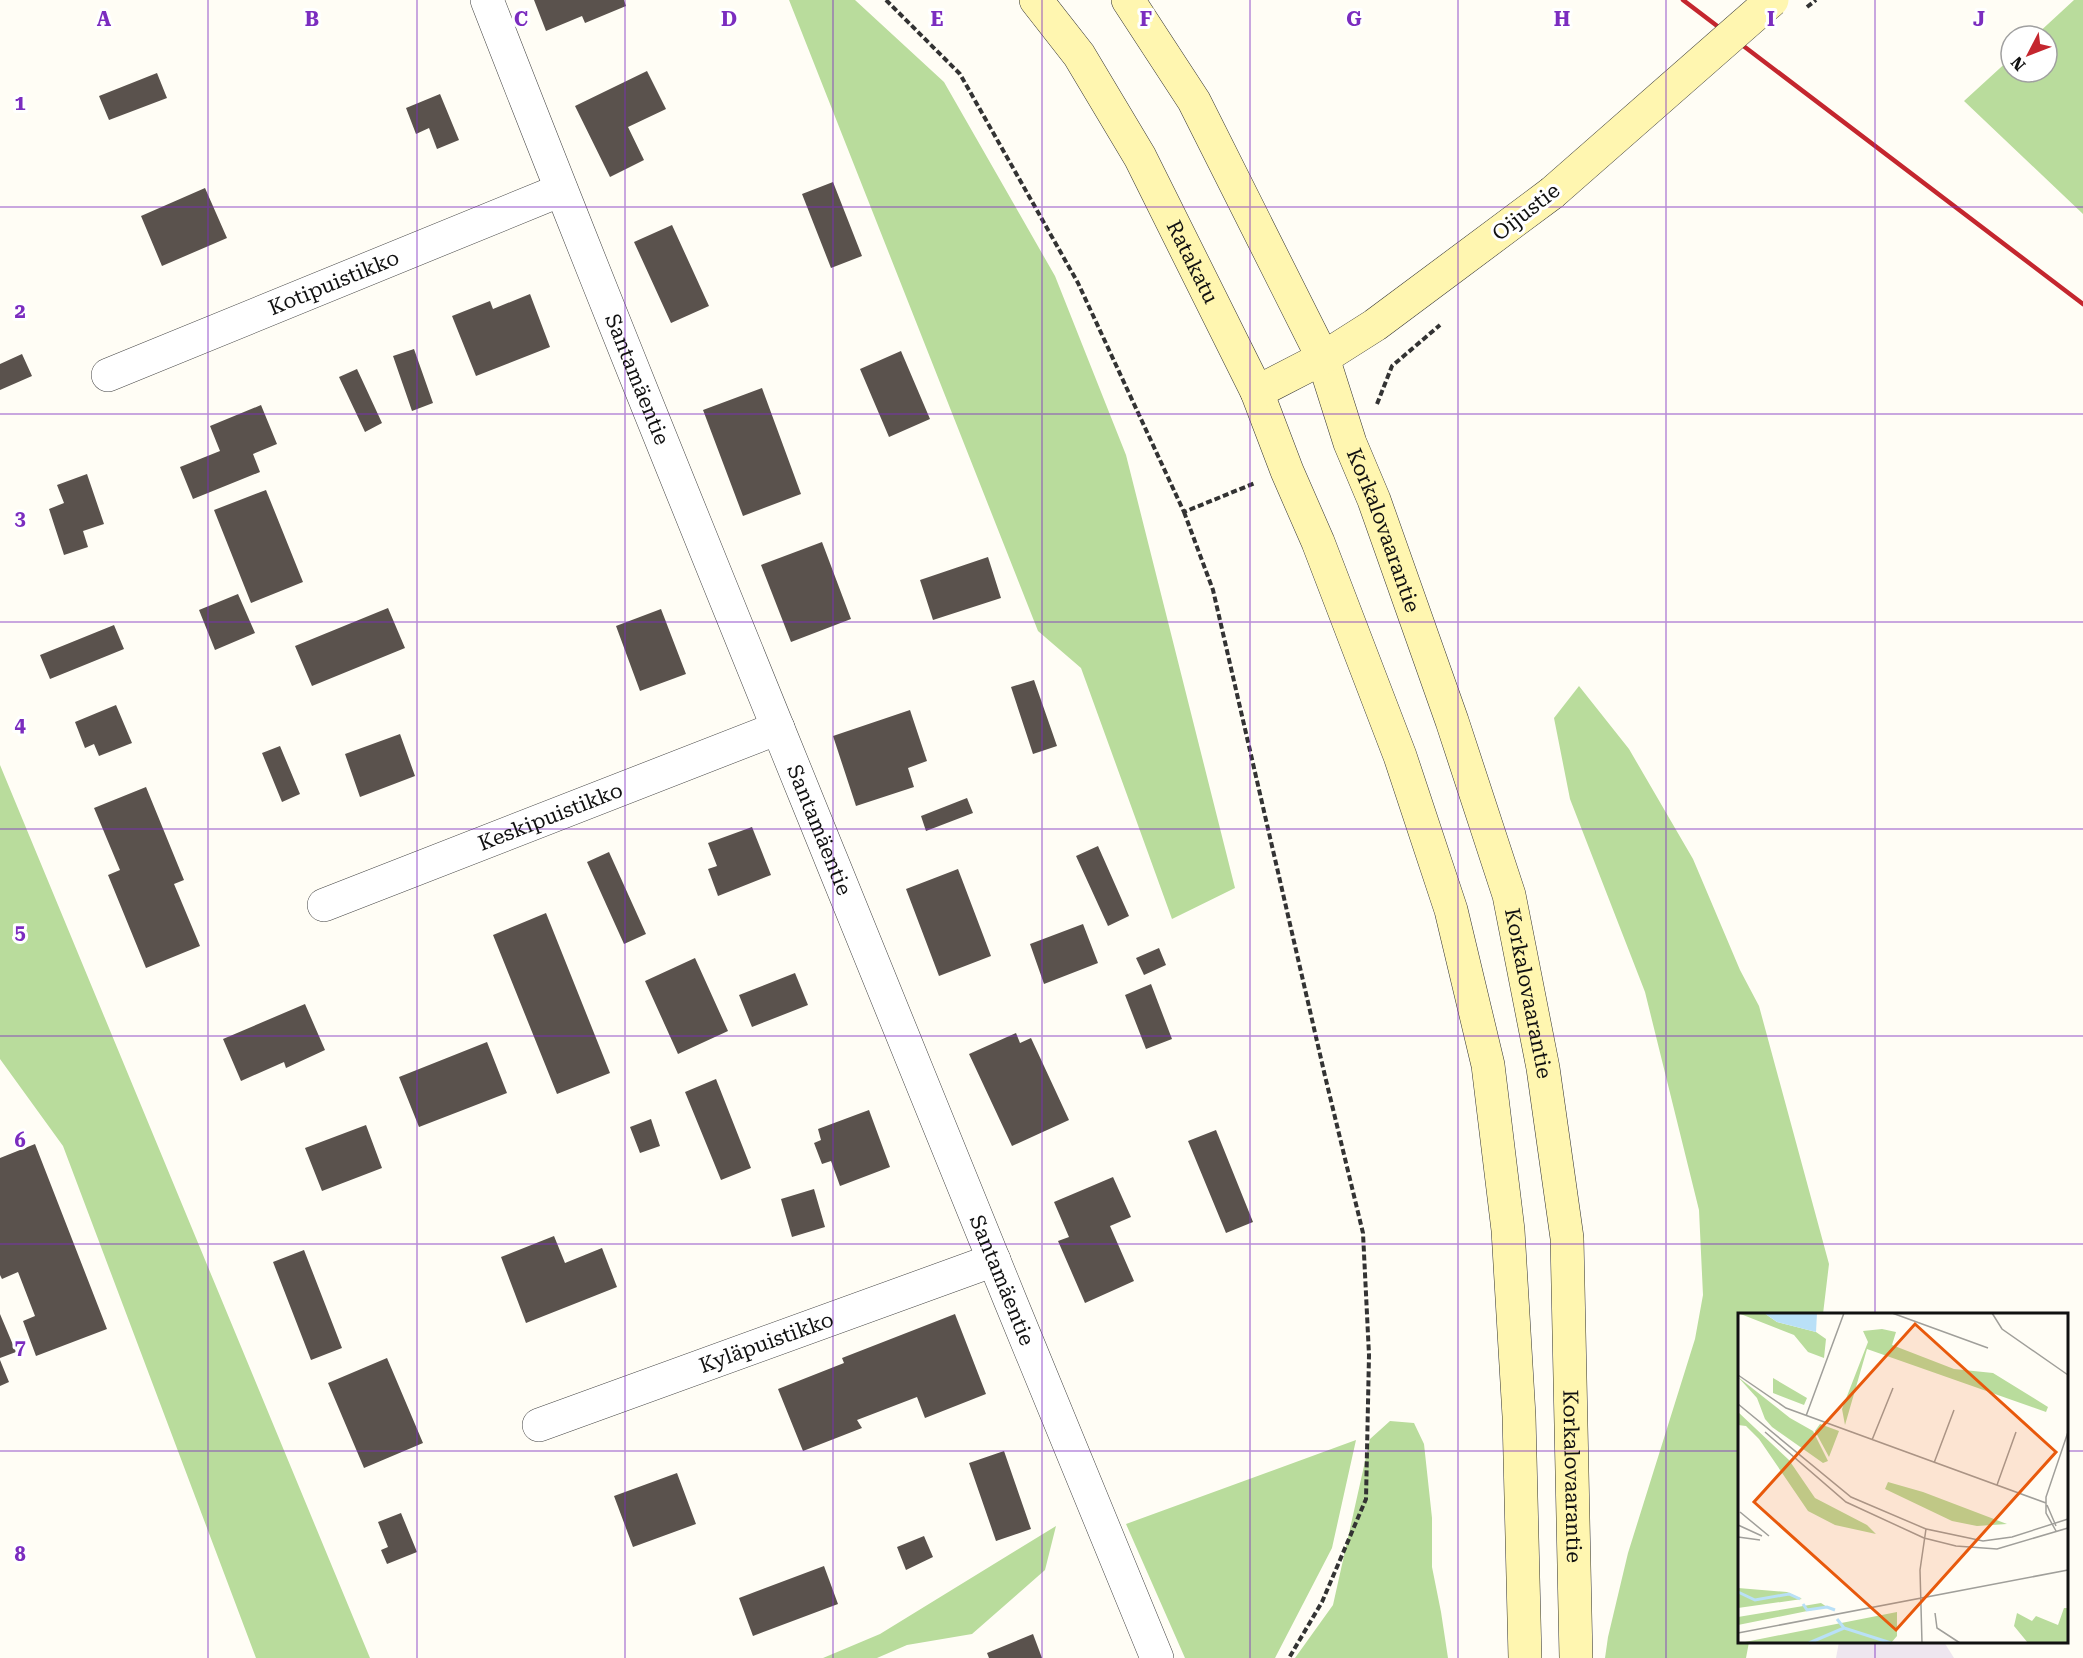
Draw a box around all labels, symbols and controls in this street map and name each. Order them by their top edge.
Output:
text: A [97,7,112,31]
text: B [305,7,319,31]
text: C [514,7,528,31]
text: D [721,7,737,31]
text: E [931,7,944,31]
text: F [1140,7,1152,31]
text: G [1346,7,1362,31]
text: H [1554,7,1570,31]
text: I [1767,7,1775,31]
text: J [1973,7,1985,31]
north arrow [1999,24,2059,84]
text: N [2007,53,2029,75]
text: 1 [14,91,26,115]
street label: Oijustie [1488,178,1564,246]
street label: Ratakatu [1162,217,1223,307]
street label: Kotipuistikko [265,245,403,320]
text: 2 [14,299,26,323]
street label: Santamäentie [600,311,674,448]
street label: Korkalovaarantie [1342,445,1425,616]
text: 3 [14,506,26,530]
text: 4 [14,713,26,737]
street label: Santamäentie [782,761,856,899]
street label: Keskipuistikko [475,778,626,856]
street label: Korkalovaarantie [1500,906,1556,1080]
text: 5 [14,920,26,944]
text: 6 [14,1128,26,1152]
street label: Santamäentie [965,1212,1039,1349]
street label: Kyläpuistikko [696,1307,837,1378]
inset map [1738,1313,2068,1643]
text: 7 [14,1335,26,1359]
street label: Korkalovaarantie [1558,1389,1586,1563]
text: 8 [14,1542,26,1566]

